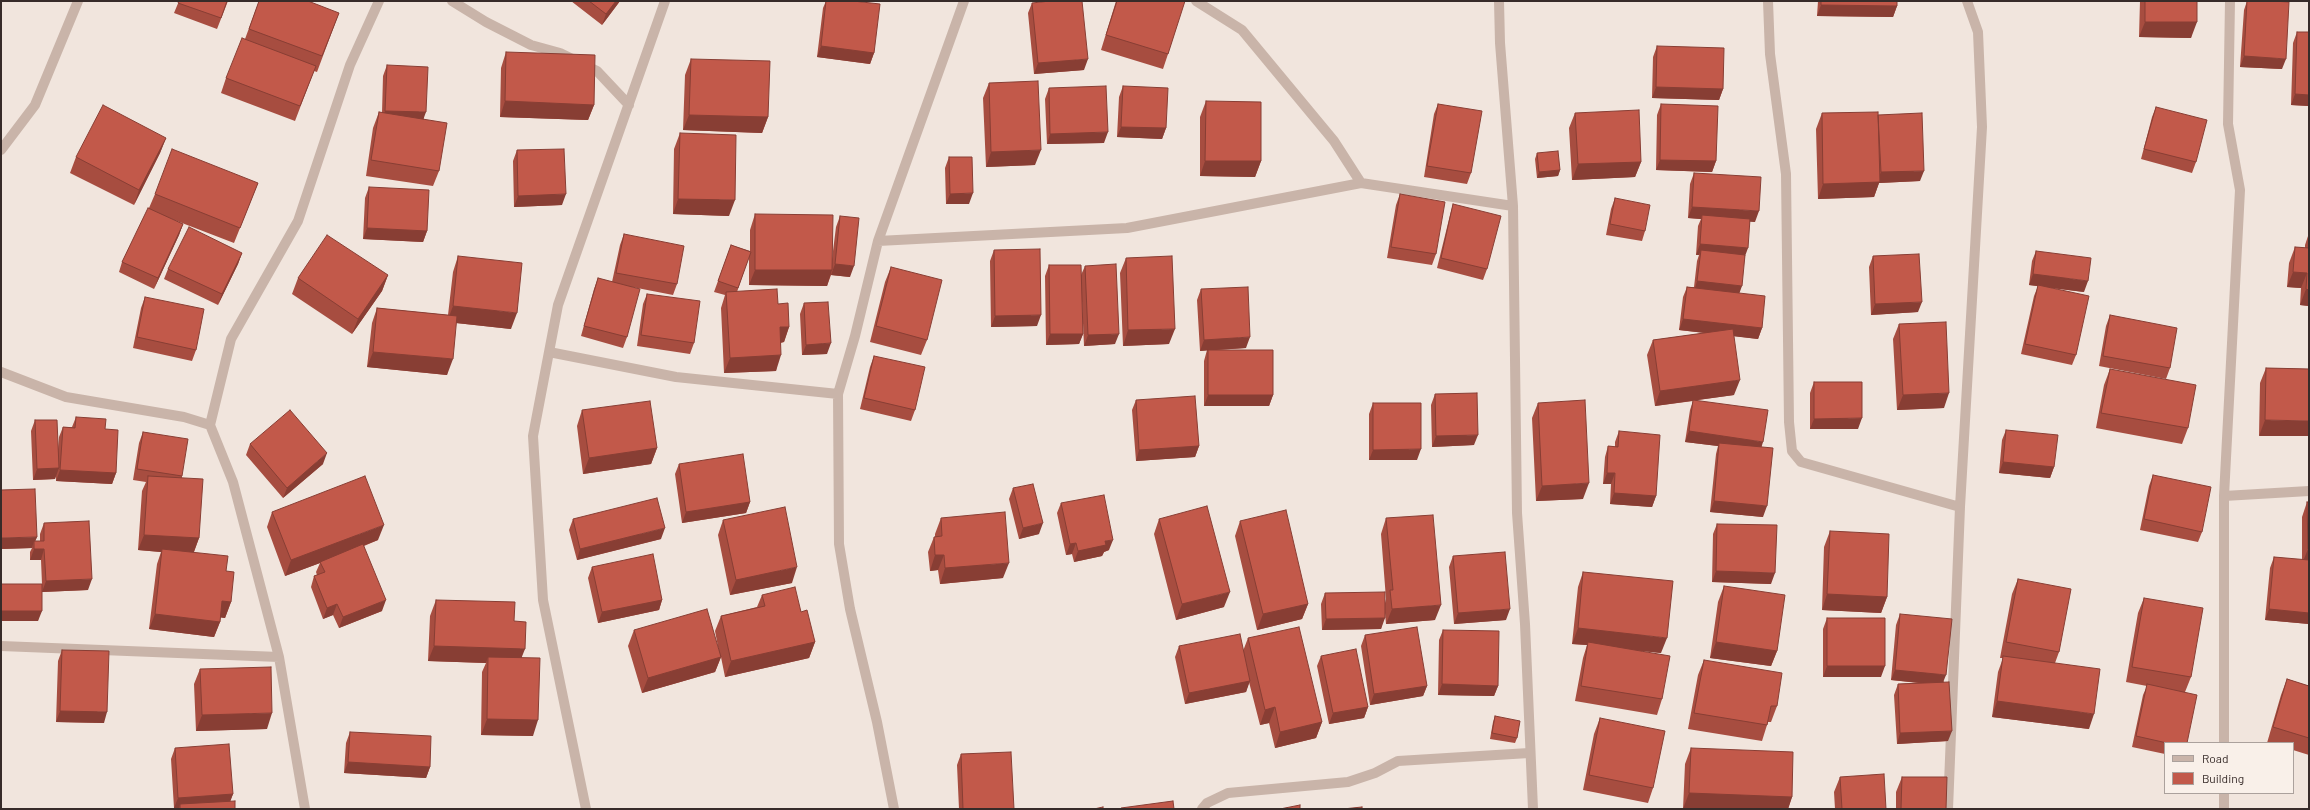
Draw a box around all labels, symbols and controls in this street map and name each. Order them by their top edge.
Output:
legend [2164,742,2294,794]
text: Road [2202,751,2229,765]
text: Building [2202,771,2244,785]

